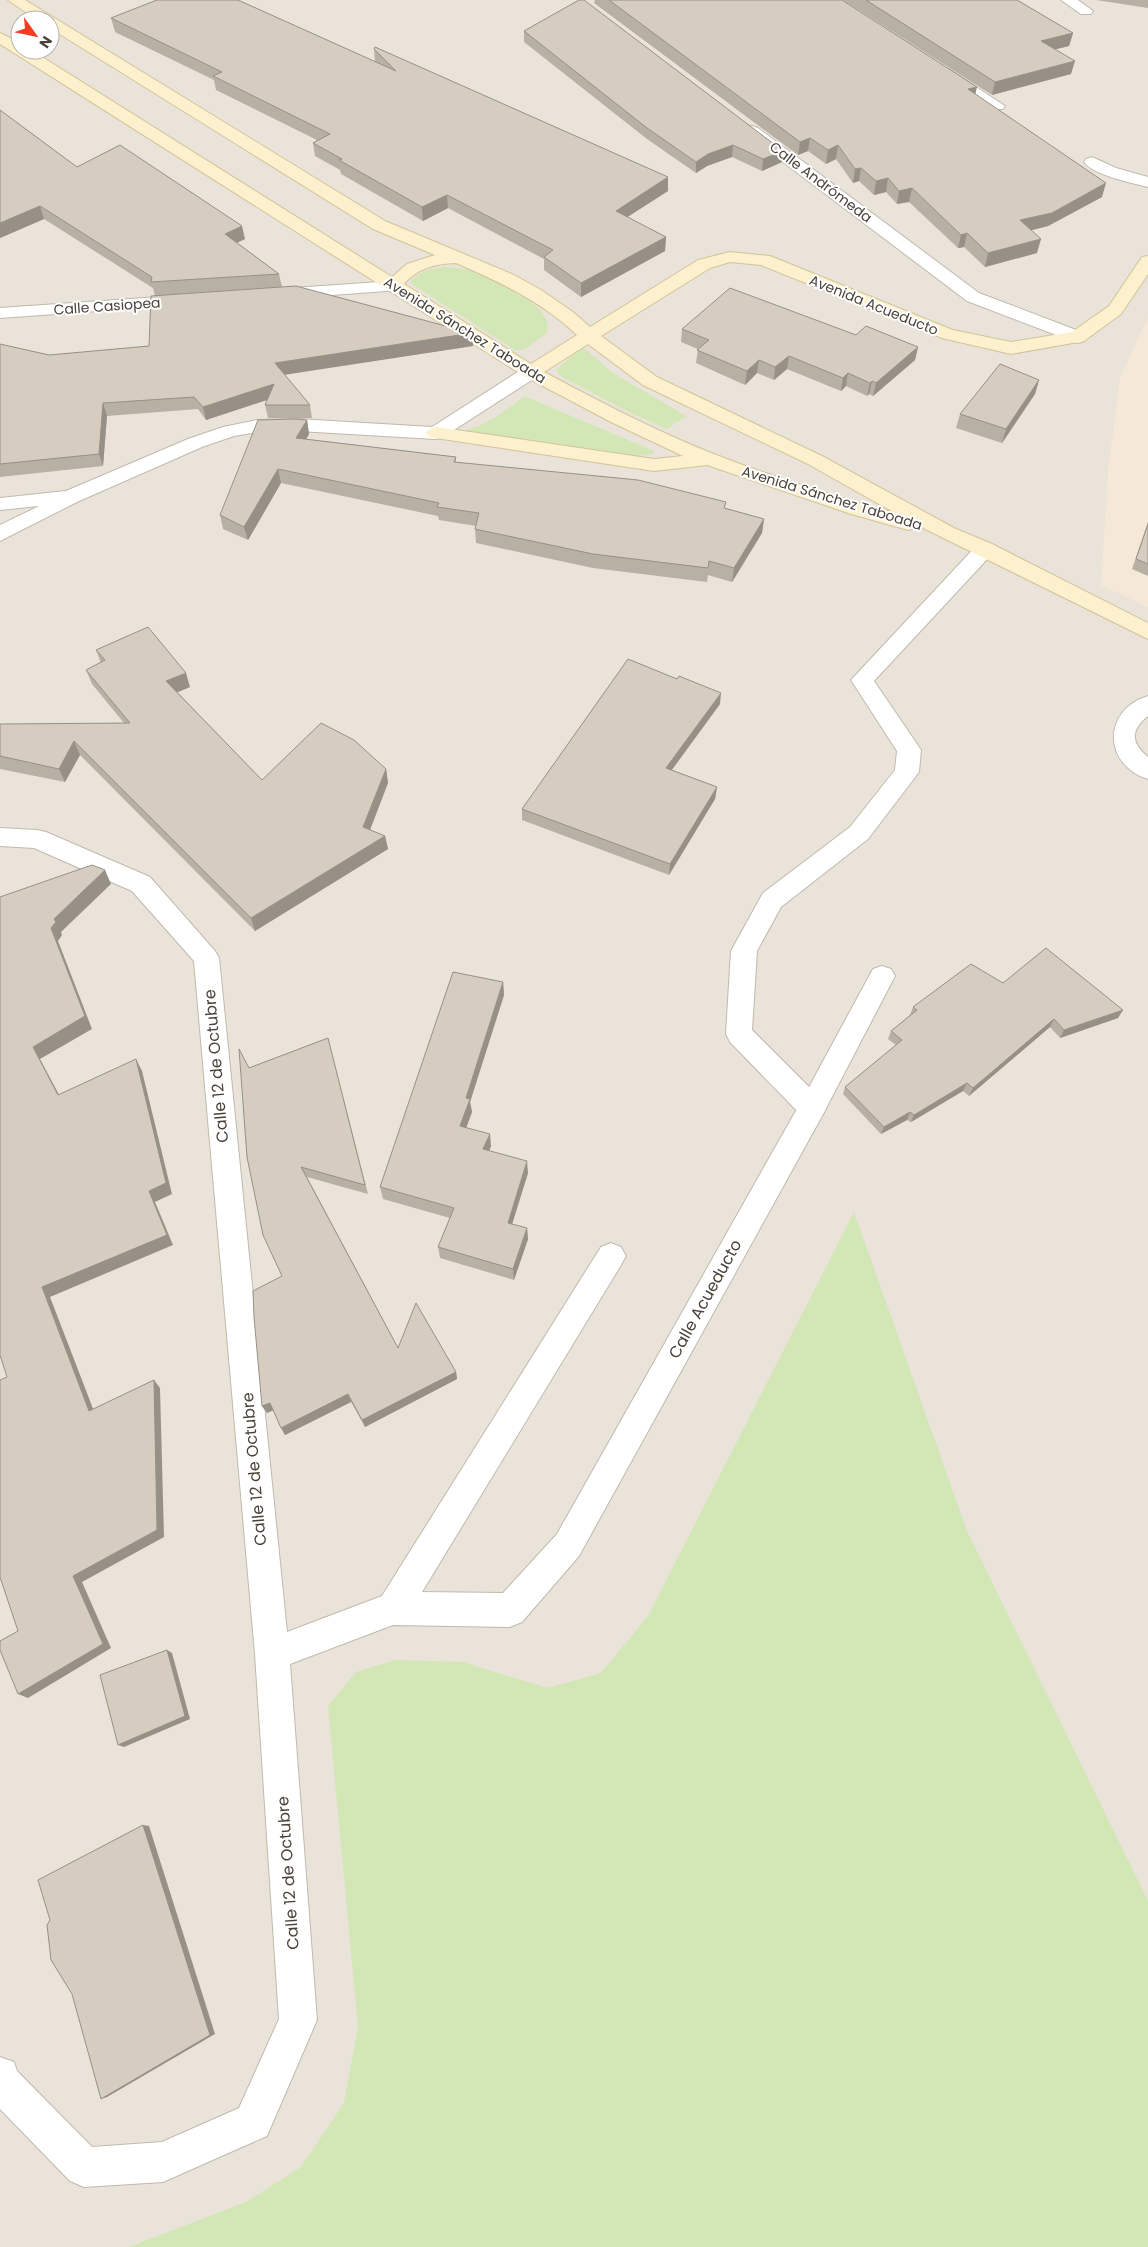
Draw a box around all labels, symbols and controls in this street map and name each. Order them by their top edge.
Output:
north arrow [10,10,60,60]
text: N [35,32,57,52]
street label: Calle Andrómeda [766,137,876,227]
street label: Avenida Acueducto [806,270,942,340]
street label: Avenida Sánchez Taboada [380,272,550,388]
street label: Calle Casiopea [53,292,161,320]
street label: Avenida Sánchez Taboada [739,461,925,535]
street label: Calle 12 de Octubre [198,988,234,1144]
street label: Calle Acueducto [663,1235,747,1363]
street label: Calle 12 de Octubre [236,1391,272,1547]
street label: Calle 12 de Octubre [271,1795,305,1951]

